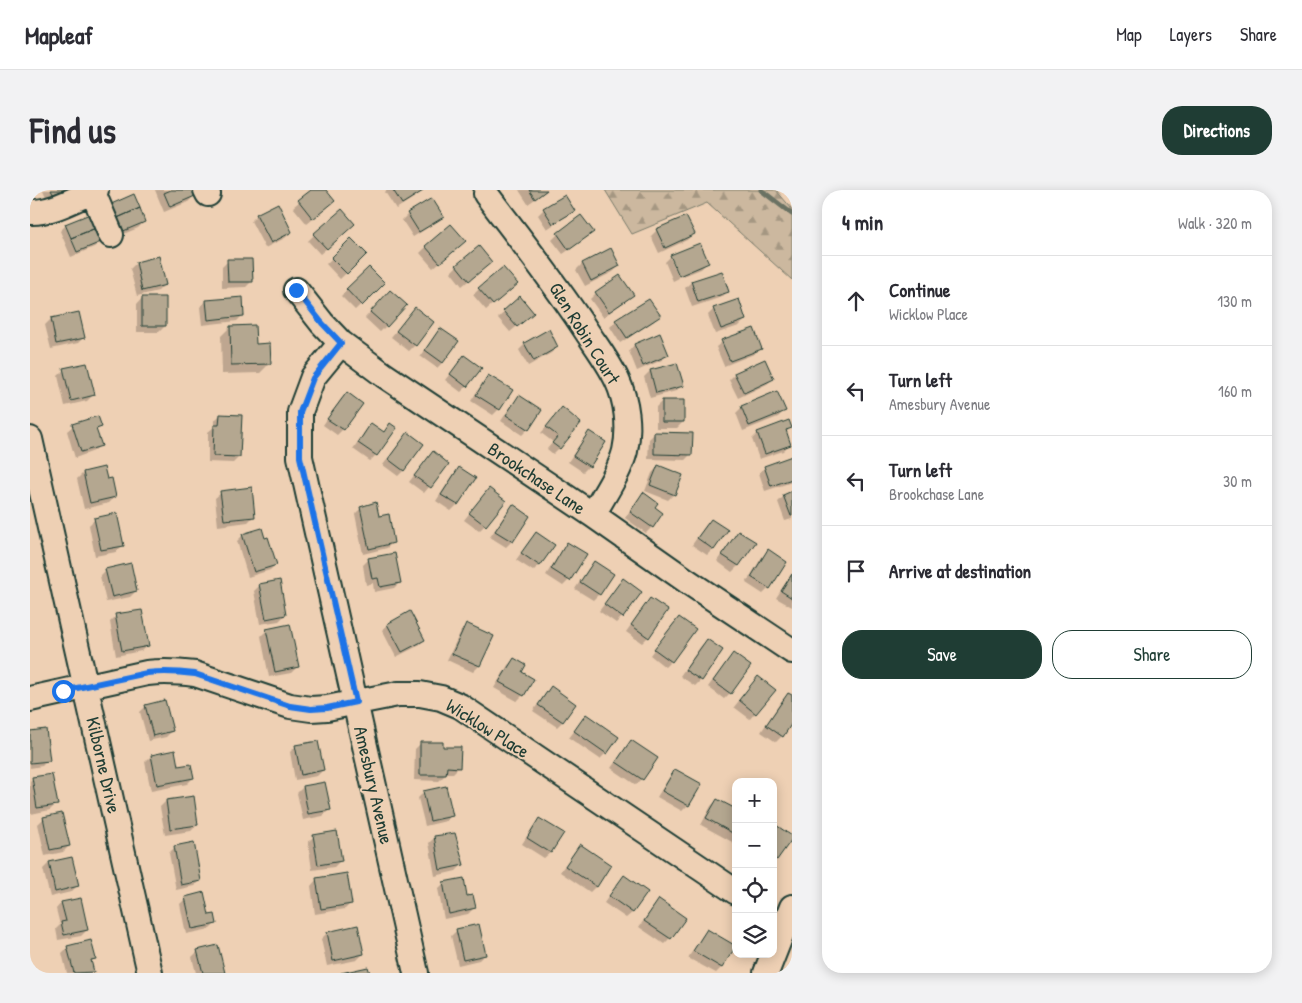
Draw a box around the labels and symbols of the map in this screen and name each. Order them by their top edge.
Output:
street label: Glen Robin Court [543,277,627,389]
route end [285,279,308,302]
street label: Brookchase Lane [483,436,591,521]
route start [52,680,75,703]
street label: Wicklow Place [441,692,535,764]
street label: Kilborne Drive [80,714,128,816]
street label: Amesbury Avenue [348,723,400,847]

